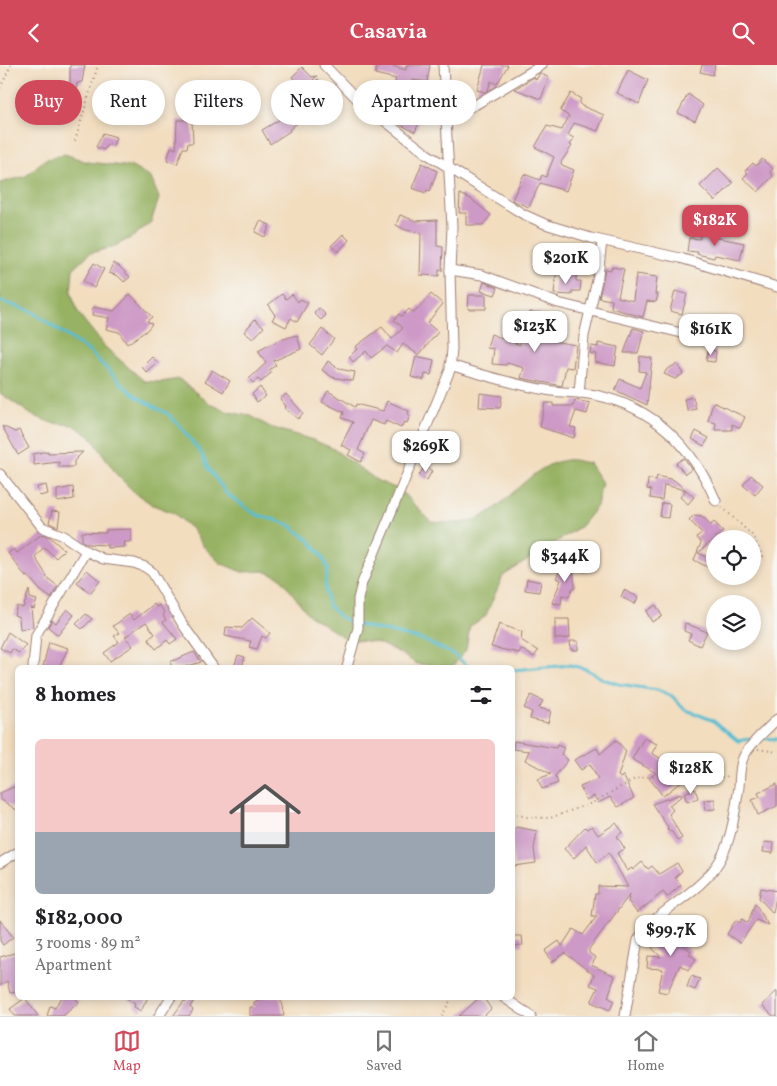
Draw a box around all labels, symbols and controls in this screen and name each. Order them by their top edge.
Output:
text: Casavia [350,17,427,48]
icon: back [20,19,48,47]
icon: search [729,19,757,47]
chip: Buy [15,80,82,125]
chip: Rent [92,80,165,125]
chip: Filters [175,80,261,125]
chip: New [271,80,343,125]
chip: Apartment [353,80,476,125]
pin: $182K [680,205,750,247]
text: $182K [693,210,737,232]
pin: $201K [531,243,601,285]
text: $201K [543,248,589,270]
pin: $123K [500,311,570,353]
pin: $161K [676,313,746,356]
text: $123K [513,316,557,338]
text: $161K [690,319,732,341]
pin: $269K [391,431,461,473]
text: $269K [403,436,449,458]
map controls [706,530,761,650]
button: locate [706,530,761,585]
pin: $344K [530,541,600,583]
text: $344K [541,546,589,568]
button: layers [706,595,761,650]
text: 8 homes [35,681,116,710]
icon: filters [467,681,495,709]
pin: $128K [656,753,726,795]
text: $128K [669,758,713,780]
icon: home [220,771,310,861]
text: $182,000 [35,904,123,933]
pin: $99.7K [630,915,712,957]
text: $99.7K [646,920,696,942]
text: 3 rooms · 89 m² [35,933,140,955]
text: Apartment [35,955,112,977]
tab: Map [113,1027,141,1076]
tab: Saved [366,1027,402,1076]
tab: Home [627,1027,664,1076]

